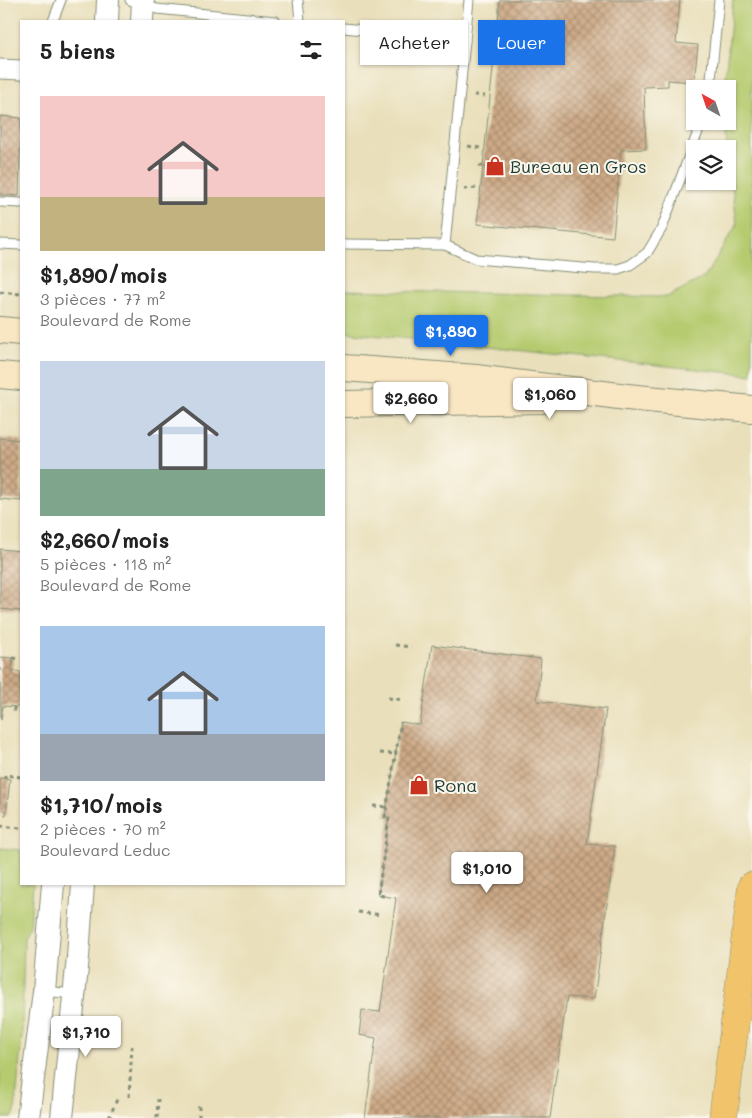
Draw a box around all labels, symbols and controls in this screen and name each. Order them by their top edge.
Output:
chip: Acheter [360,20,468,65]
chip: Louer [478,20,565,65]
icon: filters [297,36,325,64]
text: 5 biens [40,37,115,64]
north arrow [686,80,736,130]
map controls [686,80,736,190]
icon: home [138,128,228,218]
button: layers [686,140,736,190]
place label: Bureau en Gros [510,154,647,178]
shop icon: Bureau en Gros [484,155,506,177]
text: $1,890/mois [40,261,167,288]
text: 3 pièces · 77 m² [40,288,165,309]
text: Boulevard de Rome [40,309,191,330]
pin: $1,890 [410,314,492,357]
text: $1,890 [425,320,477,341]
pin: $1,060 [509,378,591,420]
pin: $2,660 [370,382,452,424]
text: $1,060 [524,383,576,404]
text: $2,660 [384,387,438,408]
icon: home [138,393,228,483]
text: $2,660/mois [40,526,169,553]
text: 5 pièces · 118 m² [40,553,171,574]
text: Boulevard de Rome [40,574,191,595]
icon: home [138,658,228,748]
place label: Rona [434,773,477,797]
shop icon: Rona [408,774,430,796]
text: $1,710/mois [40,791,163,818]
text: 2 pièces · 70 m² [40,818,166,839]
text: Boulevard Leduc [40,839,170,860]
pin: $1,010 [446,852,528,894]
text: $1,010 [462,857,512,878]
pin: $1,710 [45,1016,127,1058]
text: $1,710 [62,1021,110,1042]

